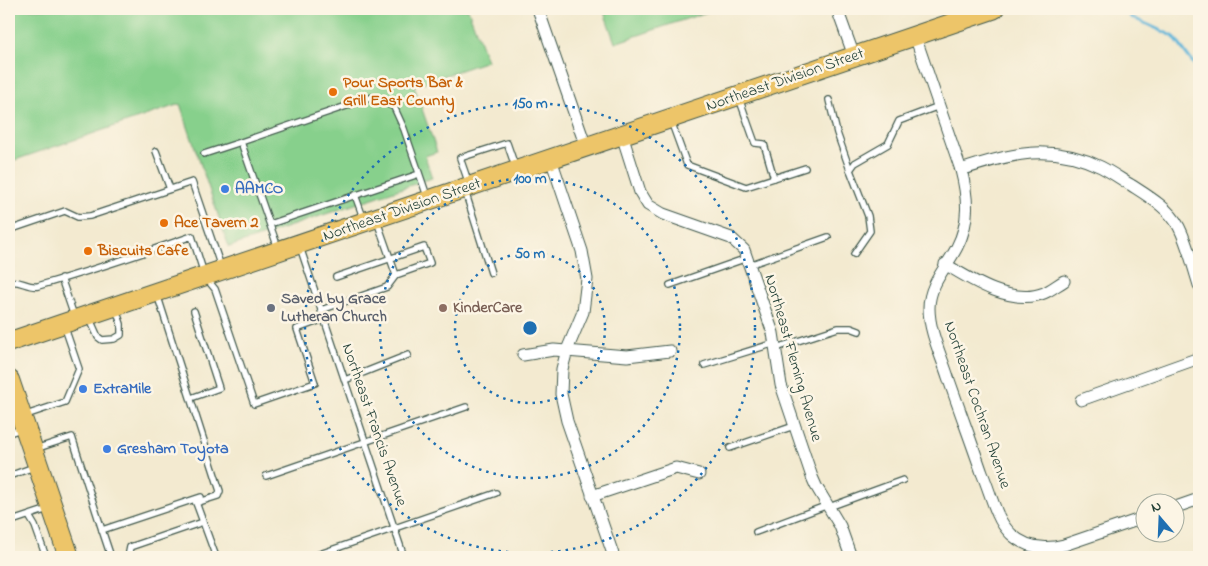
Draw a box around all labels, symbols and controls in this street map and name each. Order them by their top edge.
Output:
street label: Northeast Division Street [703,41,868,118]
place label: Pour Sports Bar & Grill East County [343,71,464,114]
marker: Pour Sports Bar & Grill East County [327,86,339,98]
text: 150 m [512,93,548,115]
text: 100 m [513,168,547,190]
street label: Northeast Division Street [320,171,485,248]
place label: AAMCO [235,177,284,201]
marker: AAMCO [219,183,231,195]
place label: Ace Tavern 2 [174,211,259,235]
marker: Ace Tavern 2 [158,217,170,229]
place label: Biscuits Cafe [97,239,189,263]
text: 50 m [515,243,546,265]
marker: Biscuits Cafe [82,245,94,257]
street label: Northeast Fleming Avenue [758,272,829,445]
place label: Saved by Grace Lutheran Church [281,287,387,329]
place label: KinderCare [453,296,523,320]
marker: Saved by Grace Lutheran Church [265,302,277,314]
marker: KinderCare [437,302,449,314]
street label: Northeast Cochran Avenue [937,318,1017,493]
centre of rings [521,319,539,337]
street label: Northeast Francis Avenue [335,340,413,510]
place label: ExtraMile [93,377,152,401]
marker: ExtraMile [77,383,89,395]
place label: Gresham Toyota [117,437,229,462]
marker: Gresham Toyota [101,443,113,455]
north arrow [1136,494,1186,544]
text: N [1148,496,1164,519]

